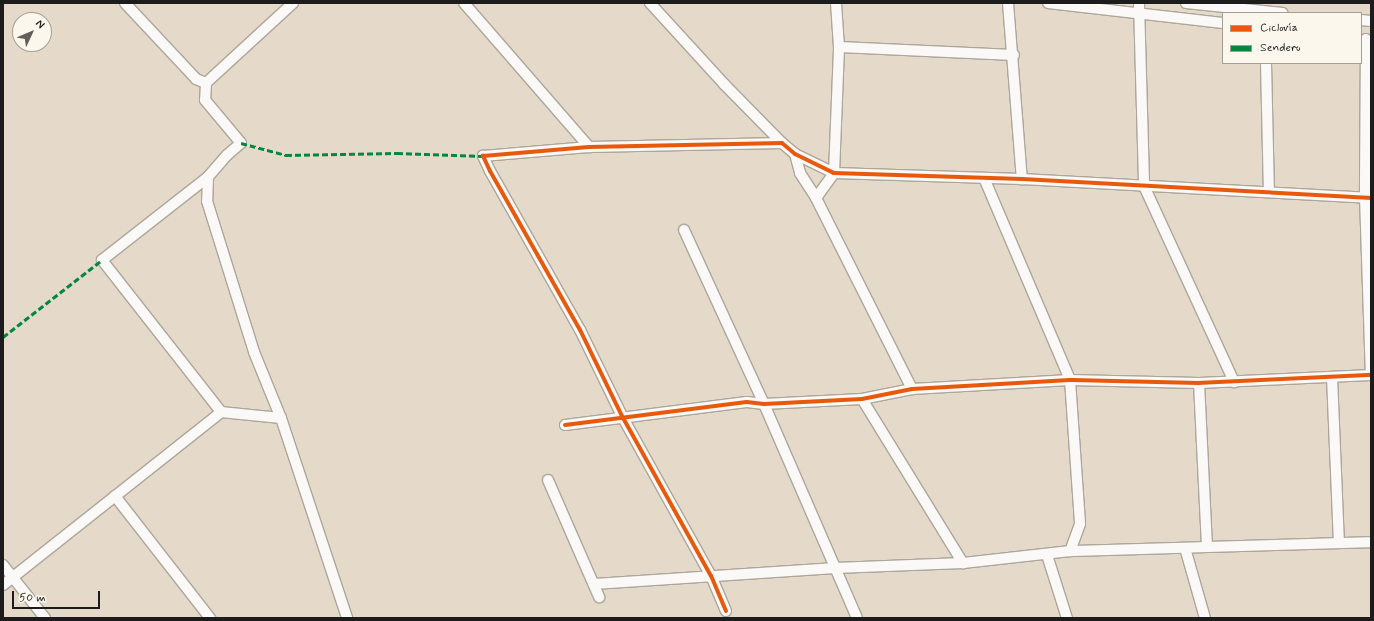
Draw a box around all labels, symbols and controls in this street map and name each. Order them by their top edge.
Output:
north arrow [12,12,52,52]
legend [1222,12,1362,64]
text: N [32,17,47,32]
text: Ciclovía [1260,20,1298,36]
text: Sendero [1260,40,1301,56]
scale bar [14,583,102,609]
text: 50 m [19,590,46,606]

